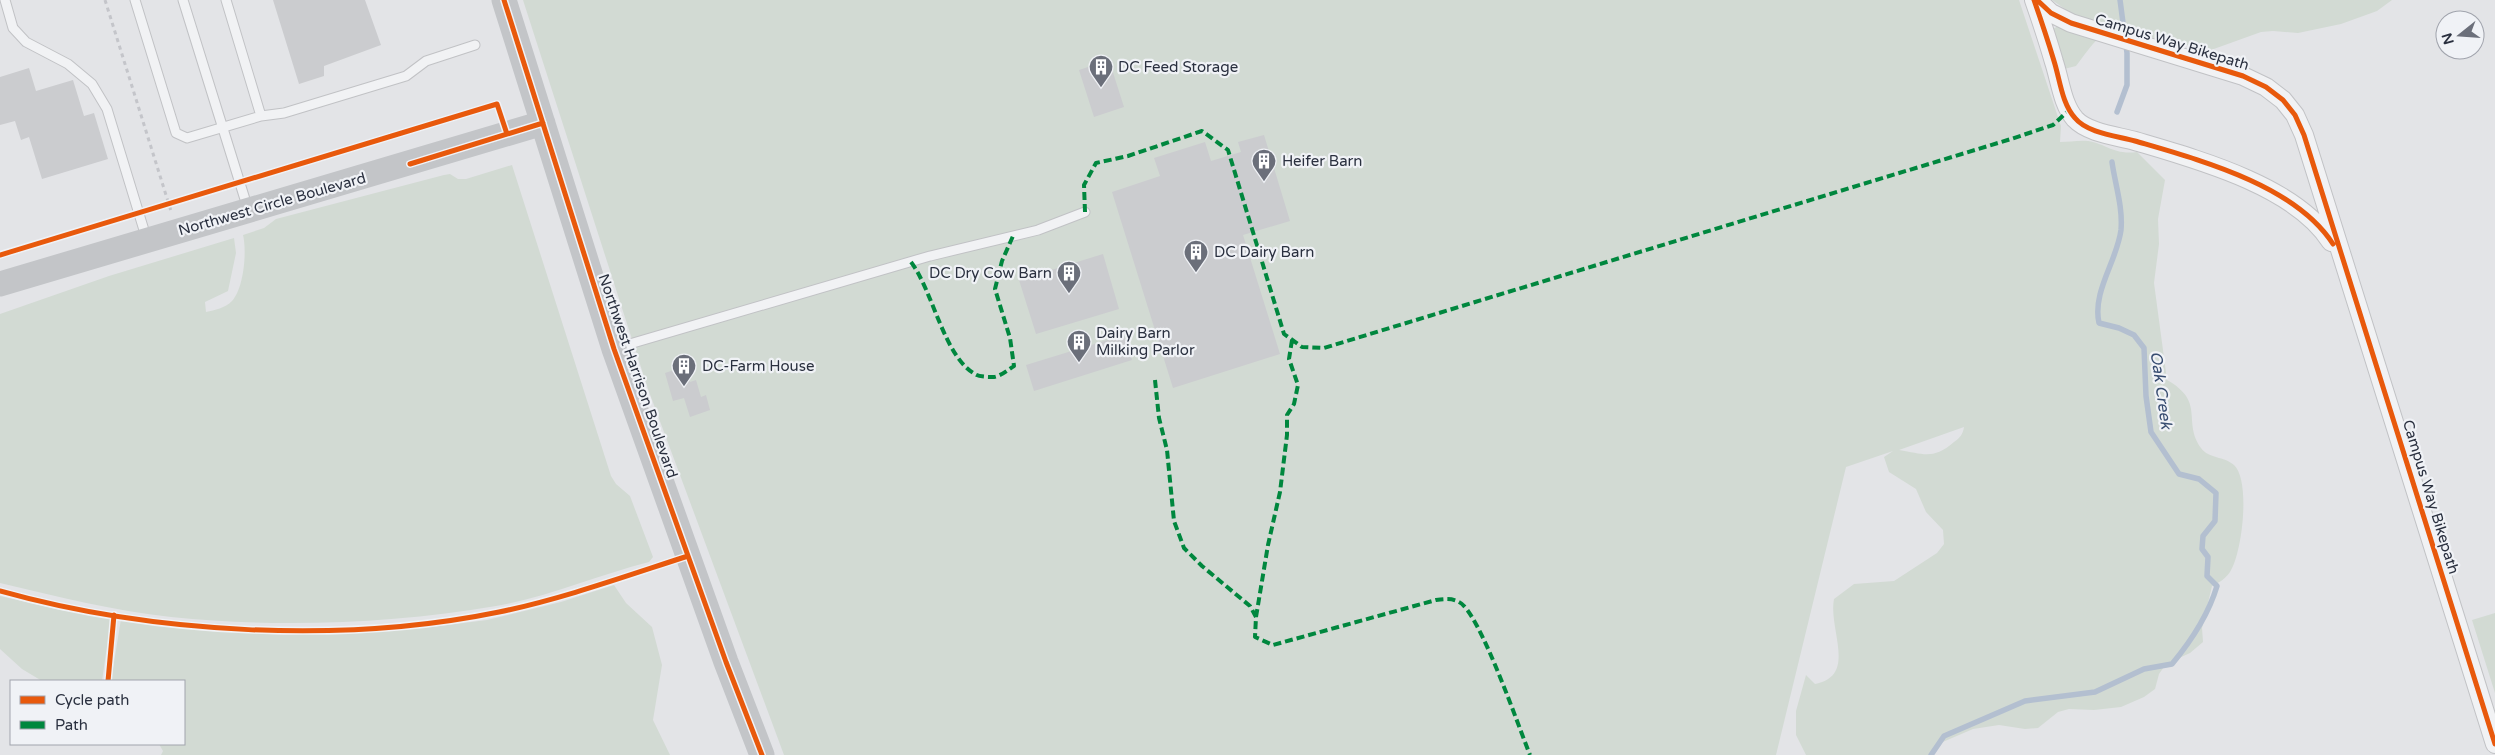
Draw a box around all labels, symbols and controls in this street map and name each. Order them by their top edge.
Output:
street label: Campus Way Bikepath [2093,10,2251,74]
north arrow [2435,10,2485,60]
text: N [2438,31,2458,47]
building icon: DC Feed Storage [1088,54,1114,88]
place label: DC Feed Storage [1118,58,1238,76]
building icon: Heifer Barn [1251,148,1277,182]
place label: Heifer Barn [1282,152,1362,170]
street label: Northwest Circle Boulevard [176,169,368,239]
building icon: DC Dairy Barn [1183,239,1209,273]
place label: DC Dairy Barn [1214,243,1314,261]
building icon: DC Dry Cow Barn [1056,260,1082,294]
place label: DC Dry Cow Barn [929,264,1052,282]
street label: Northwest Harrison Boulevard [595,272,681,480]
place label: Dairy Barn Milking Parlor [1096,324,1195,359]
building icon: Dairy Barn Milking Parlor [1066,329,1092,363]
water label: Oak Creek [2146,350,2177,432]
building icon: DC-Farm House [671,353,697,387]
place label: DC-Farm House [702,357,814,375]
street label: Campus Way Bikepath [2399,418,2463,576]
legend [10,680,185,745]
text: Cycle path [55,691,129,709]
text: Path [55,716,88,734]

